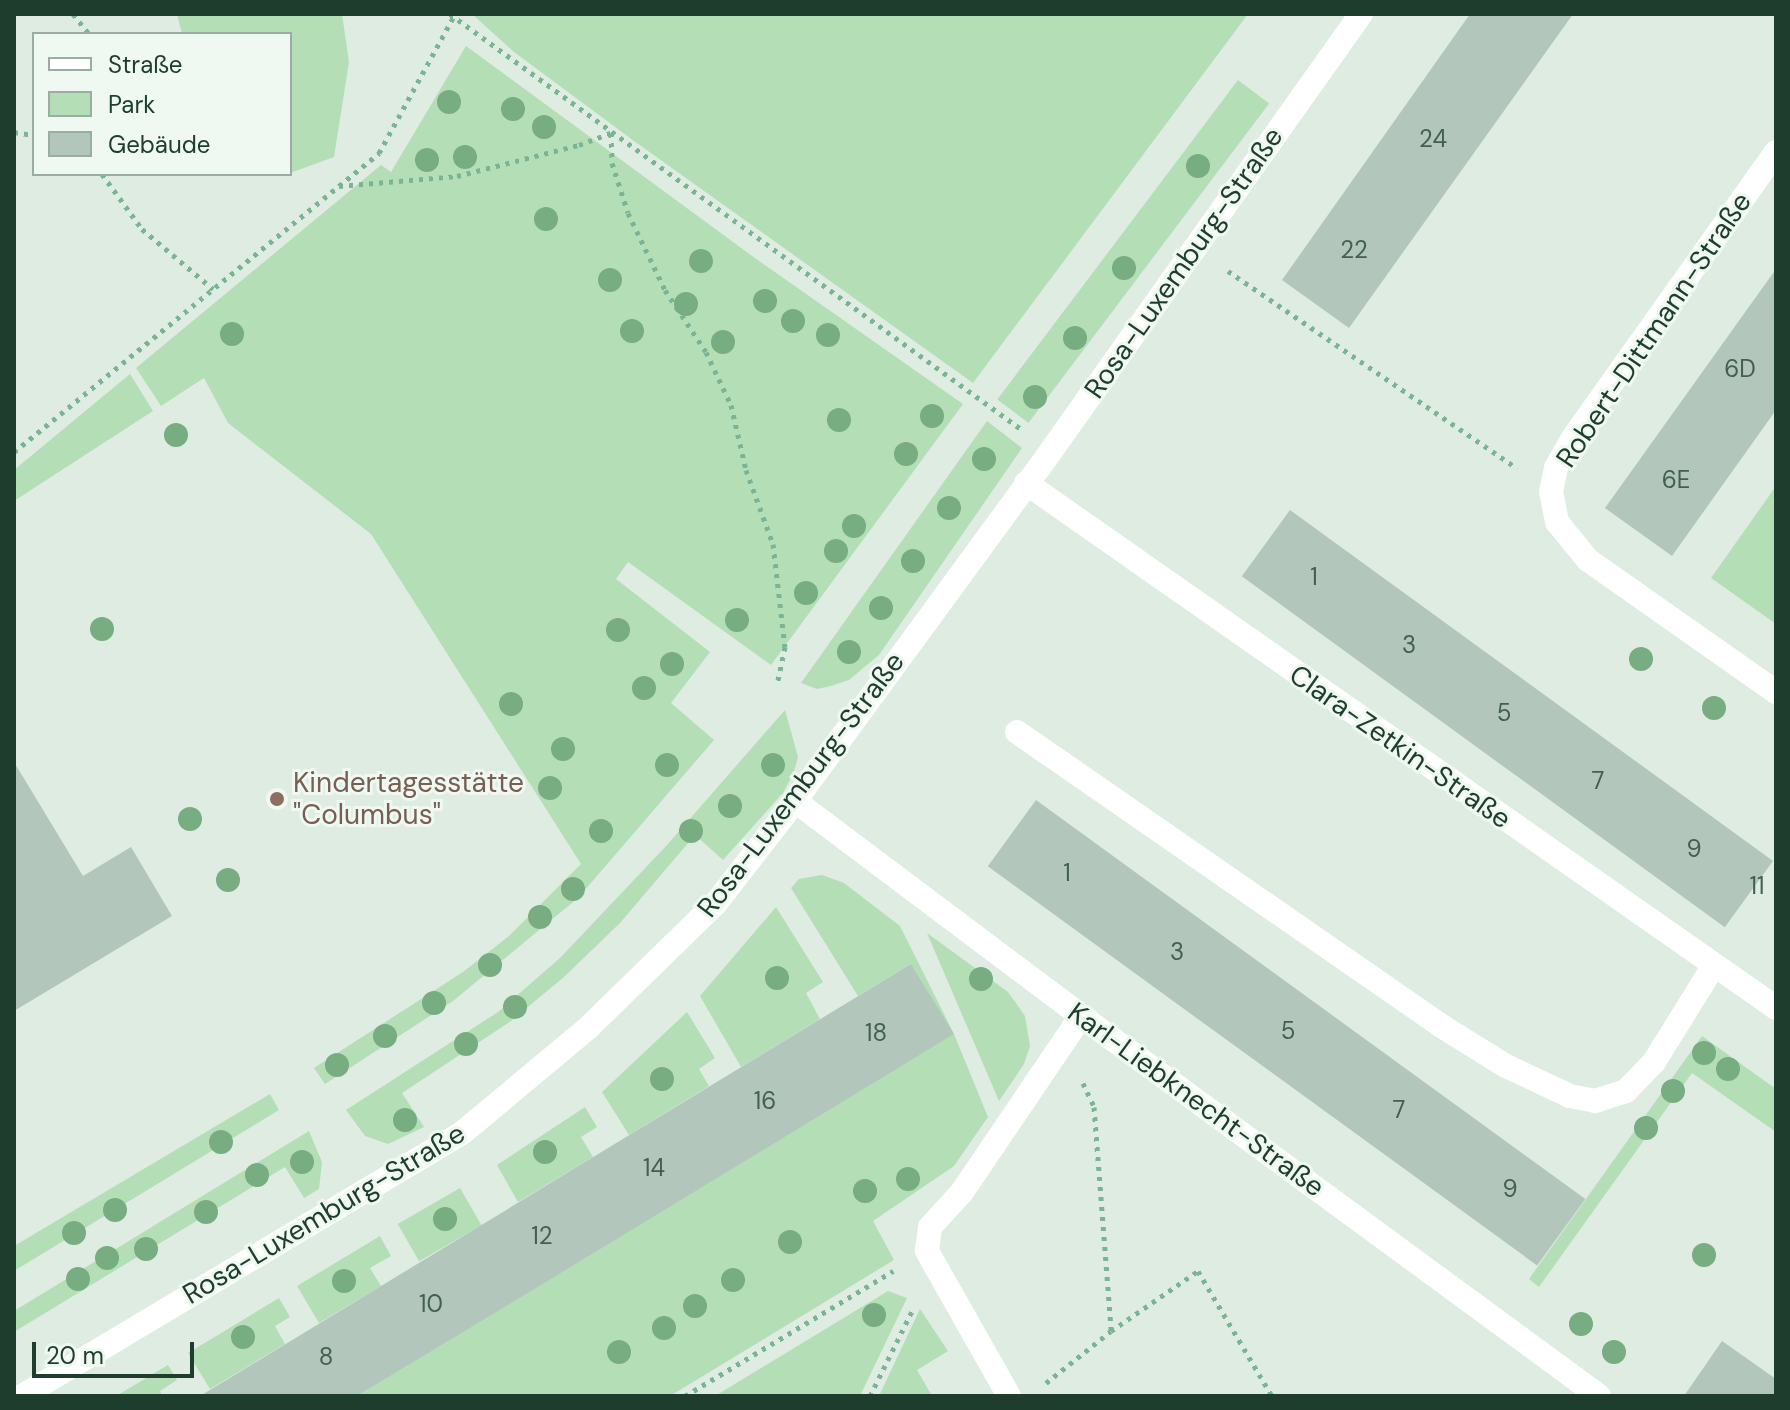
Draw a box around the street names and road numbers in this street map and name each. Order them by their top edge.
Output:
street label: Rosa-Luxemburg-Straße [1078,121,1290,405]
street label: Robert-Dittmann-Straße [1549,186,1759,474]
street label: Rosa-Luxemburg-Straße [690,646,912,924]
street label: Clara-Zetkin-Straße [1283,658,1517,836]
street label: Karl-Liebknecht-Straße [1061,996,1331,1204]
street label: Rosa-Luxemburg-Straße [177,1116,471,1312]

